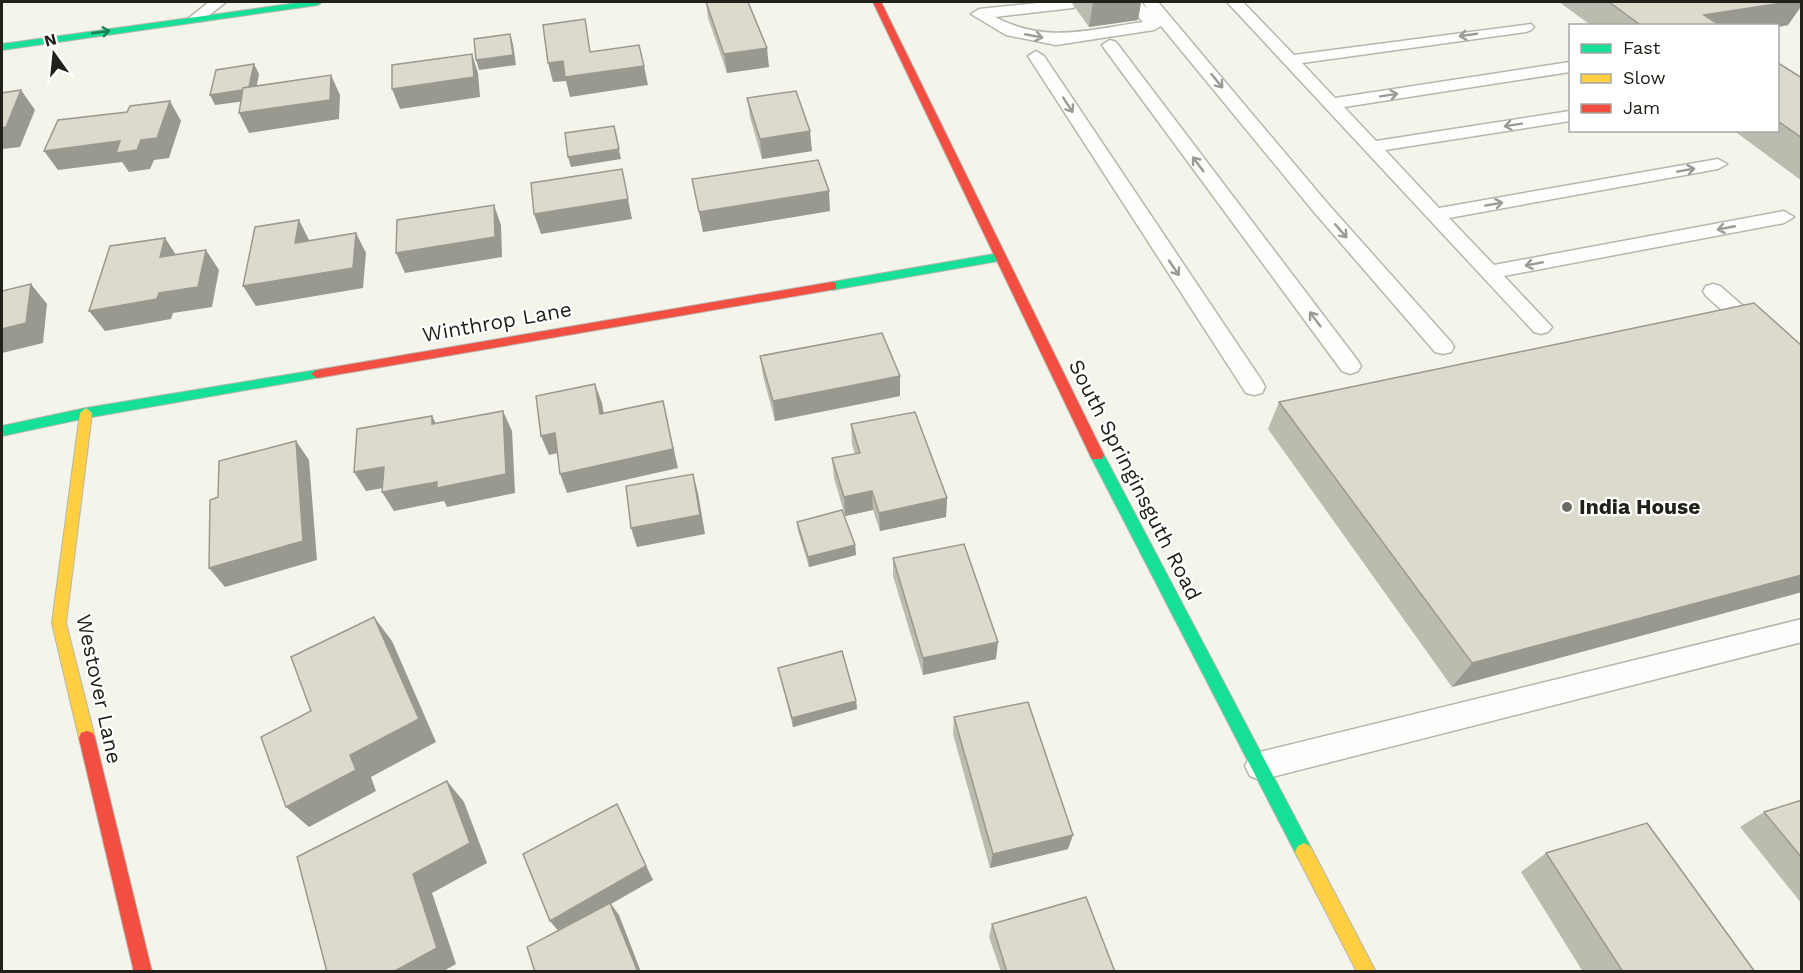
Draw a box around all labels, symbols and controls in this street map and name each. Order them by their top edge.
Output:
north arrow [24,24,84,84]
legend [1569,24,1779,132]
one-way arrow [91,27,110,38]
text: N [42,29,58,51]
one-way arrow [1458,29,1478,40]
one-way arrow [1024,31,1043,42]
text: Fast [1623,37,1661,58]
text: Slow [1623,67,1666,88]
one-way arrow [1210,73,1224,88]
one-way arrow [1379,90,1399,101]
one-way arrow [1061,96,1074,113]
text: Jam [1623,97,1660,118]
one-way arrow [1503,120,1523,131]
one-way arrow [1192,156,1204,172]
one-way arrow [1675,164,1695,175]
one-way arrow [1483,198,1503,209]
one-way arrow [1334,223,1348,238]
one-way arrow [1717,223,1737,234]
one-way arrow [1168,259,1180,275]
one-way arrow [1525,259,1545,270]
street label: Winthrop Lane [420,296,574,347]
one-way arrow [1309,312,1322,328]
street label: South Springinsguth Road [1064,355,1207,604]
place label: India House [1579,494,1700,519]
marker: India House [1560,500,1574,514]
street label: Westover Lane [71,612,128,766]

